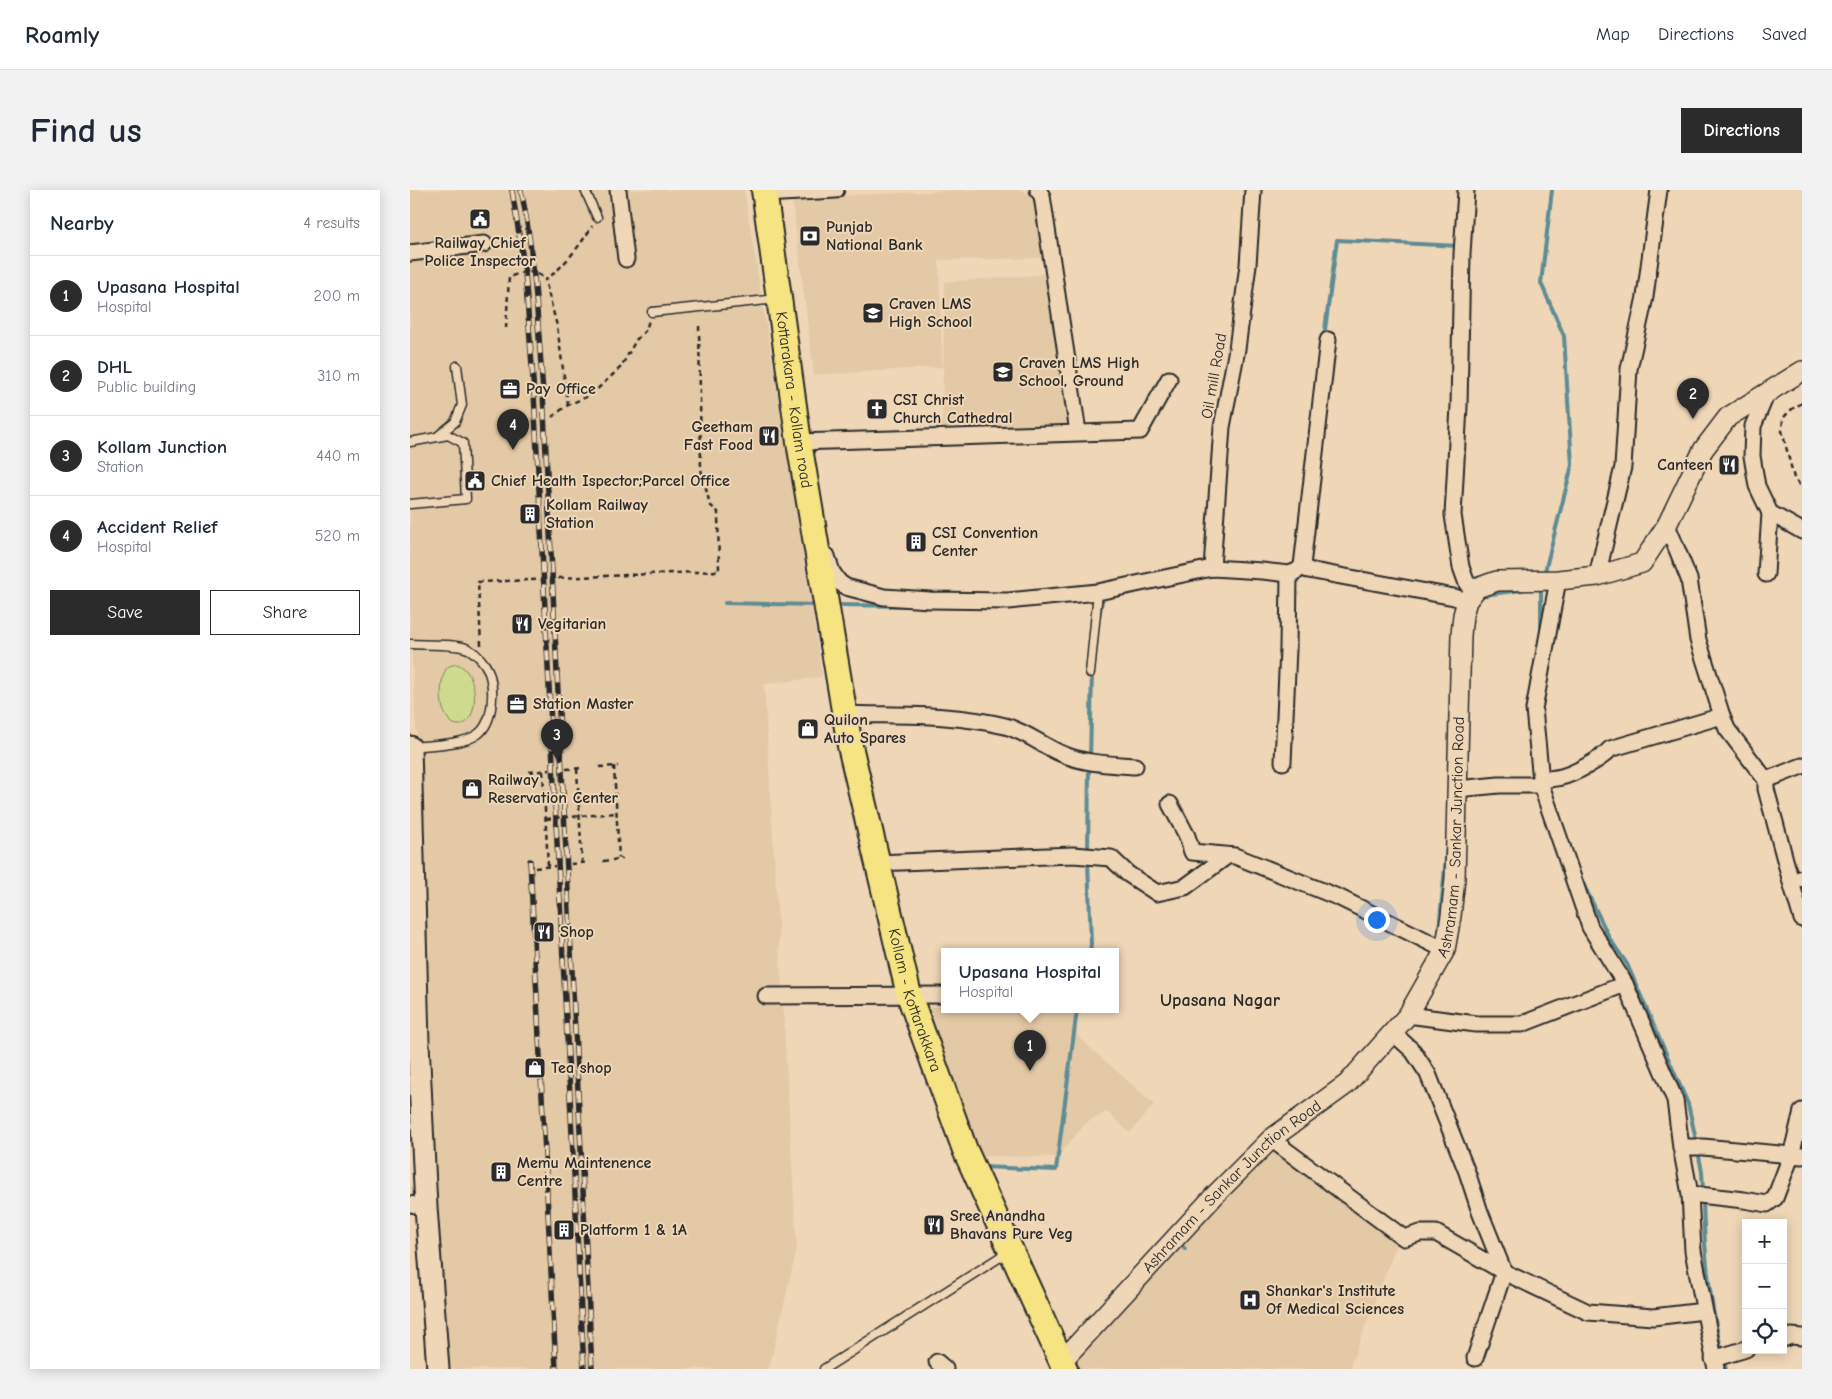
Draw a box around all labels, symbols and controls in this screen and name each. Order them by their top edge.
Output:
text: Roamly [25,21,99,49]
text: Map [1596,24,1630,45]
text: Directions [1658,24,1734,45]
text: Saved [1762,24,1807,45]
button: Directions [1681,108,1802,153]
text: Find us [30,110,142,151]
public building icon: Railway Chief Police Inspector [468,207,492,231]
text: Nearby [50,211,114,235]
text: 4 results [303,214,360,232]
place label: Punjab National Bank [826,218,923,254]
bank icon: Punjab National Bank [798,224,822,248]
place label: Railway Chief Police Inspector [424,234,536,270]
text: Upasana Hospital [97,276,240,298]
text: 1 [63,287,69,305]
text: 200 m [314,287,360,305]
place label: Craven LMS High School [889,295,972,331]
text: Hospital [97,298,152,316]
school or university icon: Craven LMS High School [861,301,885,325]
street label: Kottarakara - Kollam road [772,310,816,490]
street label: Oil mill Road [1198,332,1230,420]
place label: Craven LMS High School, Ground [1019,354,1140,390]
text: DHL [97,356,132,378]
school or university icon: Craven LMS High School, Ground [991,360,1015,384]
text: 2 [62,367,70,385]
text: 310 m [317,367,360,385]
office icon: Pay Office [498,377,522,401]
text: Public building [97,378,196,396]
pin: 2 [1677,378,1709,419]
place label: Pay Office [526,380,596,398]
place label: CSI Christ Church Cathedral [893,391,1013,427]
church icon: CSI Christ Church Cathedral [865,397,889,421]
pin: 4 [497,409,529,450]
place label: Geetham Fast Food [684,418,753,454]
restaurant icon: Geetham Fast Food [757,424,781,448]
text: Kollam Junction [97,436,227,458]
text: 3 [62,447,70,465]
text: 440 m [316,447,360,465]
restaurant icon: Canteen [1717,453,1741,477]
place label: Canteen [1657,456,1713,474]
text: Station [97,458,144,476]
public building icon: Chief Health Ispector;Parcel Office [463,469,487,493]
place label: Chief Health Ispector;Parcel Office [491,472,730,490]
place label: Kollam Railway Station [546,496,649,532]
building icon: Kollam Railway Station [518,502,542,526]
text: Accident Relief [97,516,217,538]
place label: CSI Convention Center [932,524,1038,560]
text: 4 [62,527,70,545]
text: 520 m [315,527,360,545]
building icon: CSI Convention Center [904,530,928,554]
text: Hospital [97,538,152,556]
button: Save [50,590,200,635]
button: Share [210,590,360,635]
restaurant icon: Vegitarian [510,612,534,636]
place label: Vegitarian [538,615,606,633]
office icon: Station Master [505,692,529,716]
place label: Station Master [533,695,634,713]
place label: Quilon Auto Spares [824,711,906,747]
street label: Ashramam - Sankar Junction Road [1433,716,1468,961]
shop icon: Quilon Auto Spares [796,717,820,741]
pin: 3 [541,719,573,760]
place label: Railway Reservation Center [488,771,619,807]
shop icon: Railway Reservation Center [460,777,484,801]
your location [1364,907,1390,933]
restaurant icon: Shop [532,920,556,944]
place label: Shop [560,923,594,941]
street label: Kollam - Kottarakkara [884,926,945,1074]
popup [941,948,1119,1013]
text: Upasana Hospital [959,961,1101,983]
text: Hospital [959,983,1013,1001]
district label: Upasana Nagar [1160,990,1281,1011]
pin: 1 [1014,1030,1046,1071]
shop icon: Tea shop [523,1056,547,1080]
place label: Tea shop [551,1059,612,1077]
street label: Ashramam - Sankar Junction Road [1139,1097,1325,1277]
place label: Memu Maintenence Centre [517,1154,652,1190]
building icon: Memu Maintenence Centre [489,1160,513,1184]
place label: Sree Anandha Bhavans Pure Veg [950,1207,1073,1243]
restaurant icon: Sree Anandha Bhavans Pure Veg [922,1213,946,1237]
building icon: Platform 1 & 1A [552,1218,576,1242]
map controls [1742,1219,1787,1354]
button: + [1742,1219,1787,1264]
place label: Platform 1 & 1A [580,1221,687,1239]
button: − [1742,1264,1787,1309]
place label: Shankar's Institute Of Medical Sciences [1266,1282,1404,1318]
hospital icon: Shankar's Institute Of Medical Sciences [1238,1288,1262,1312]
button: locate [1742,1309,1787,1354]

